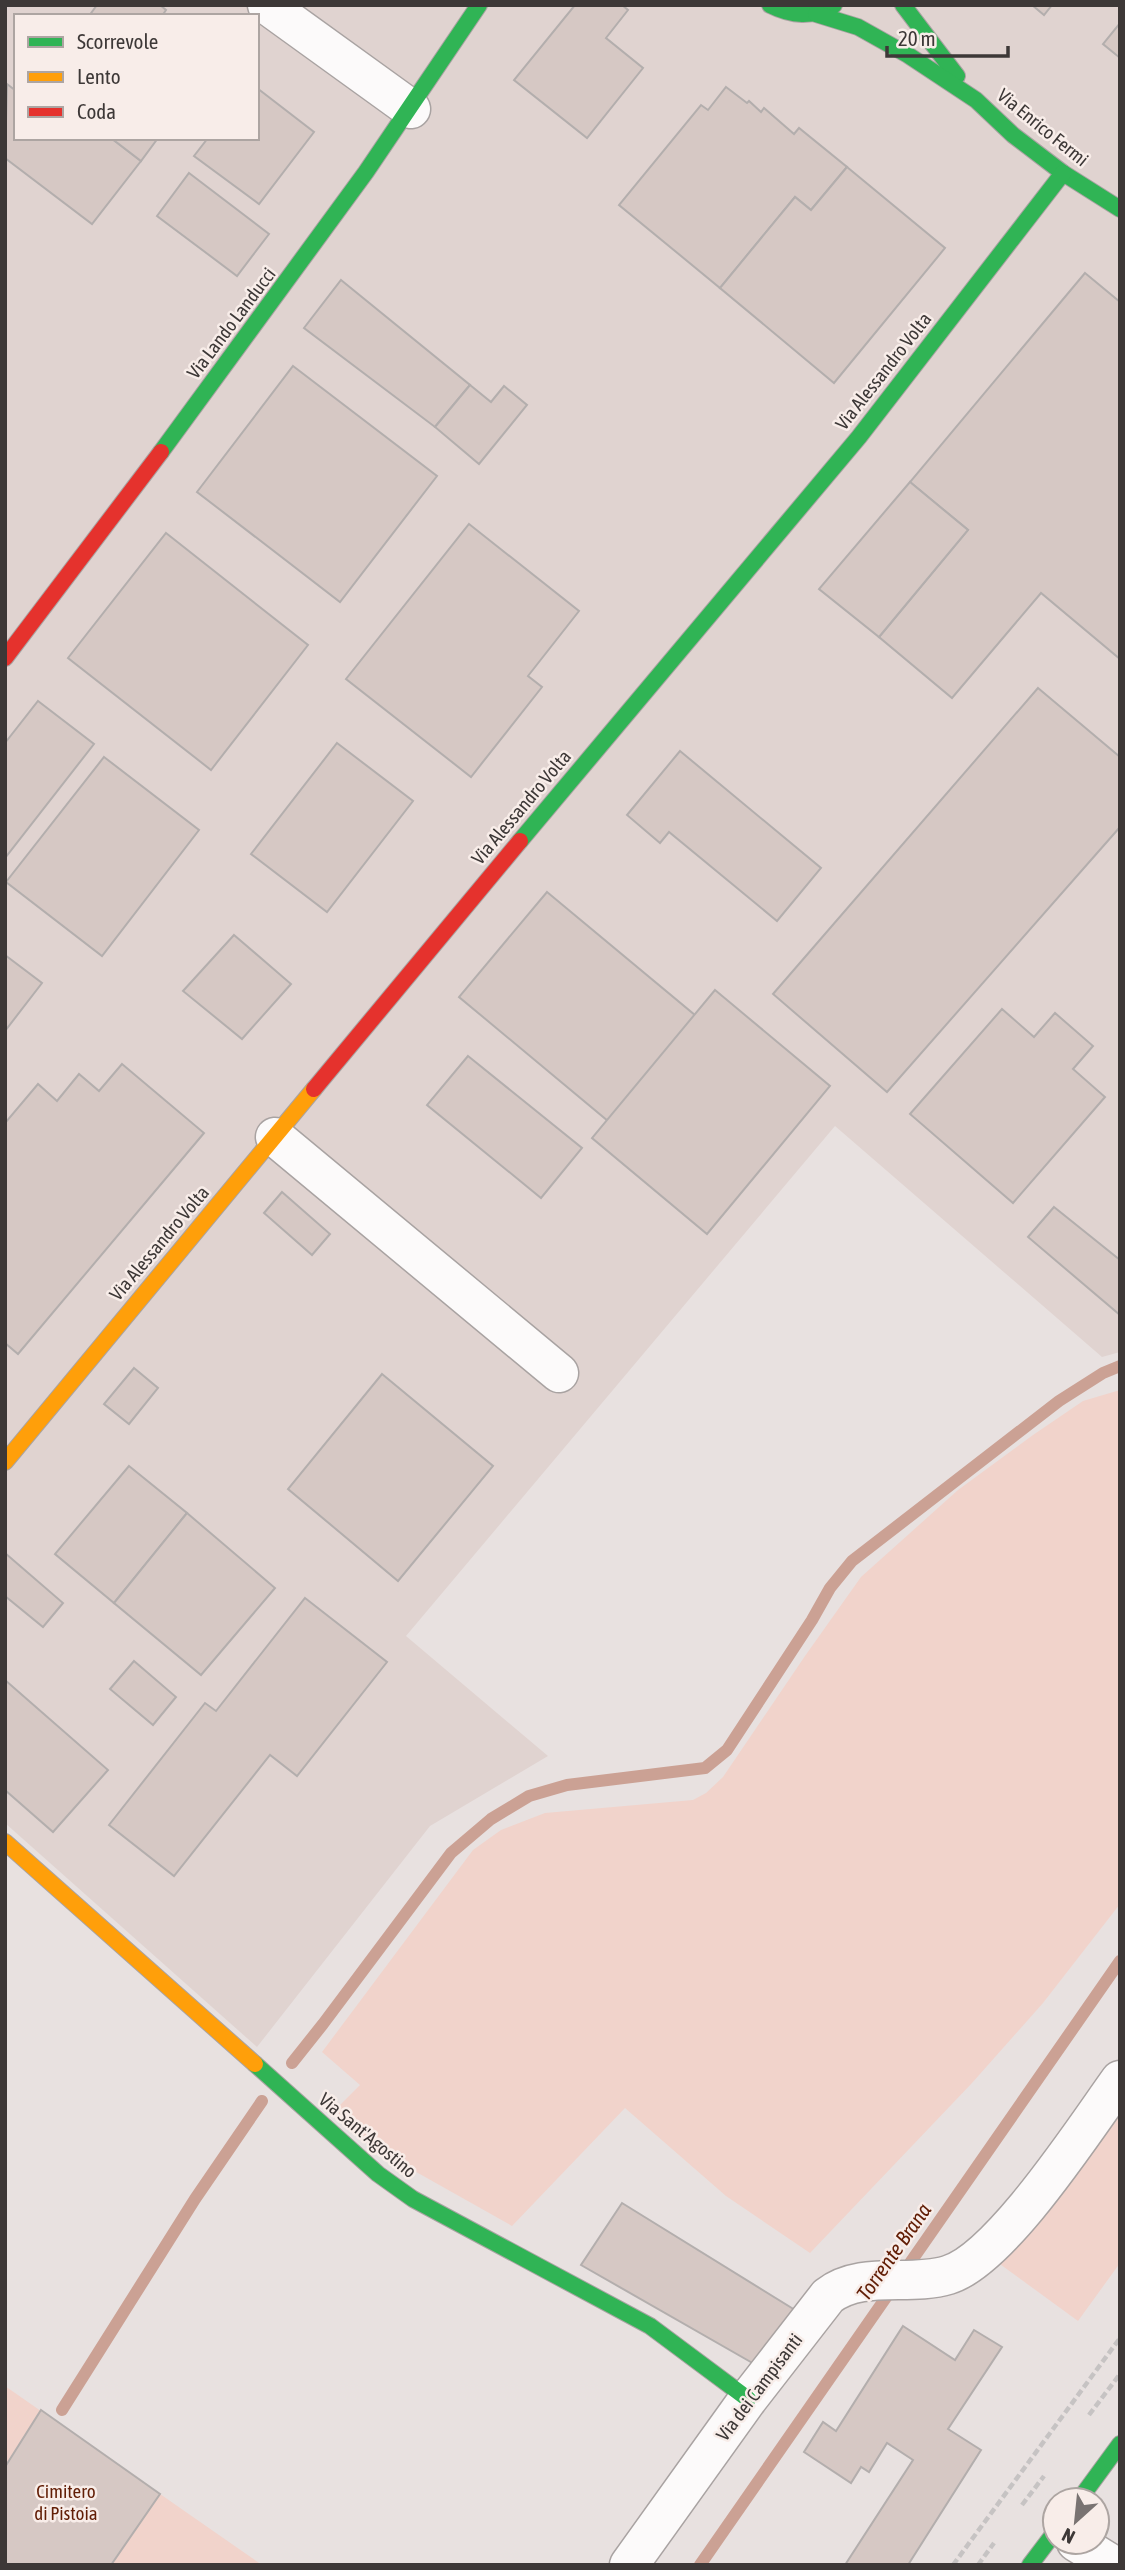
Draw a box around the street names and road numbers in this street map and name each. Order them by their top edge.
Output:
street label: Via Enrico Fermi [993,84,1093,170]
street label: Via Lando Landucci [182,263,280,383]
street label: Via Alessandro Volta [830,308,936,434]
street label: Via Alessandro Volta [467,745,575,869]
street label: Via Alessandro Volta [105,1181,213,1305]
street label: Via Sant'Agostino [315,2088,421,2182]
street label: Via dei Campisanti [711,2329,807,2445]

